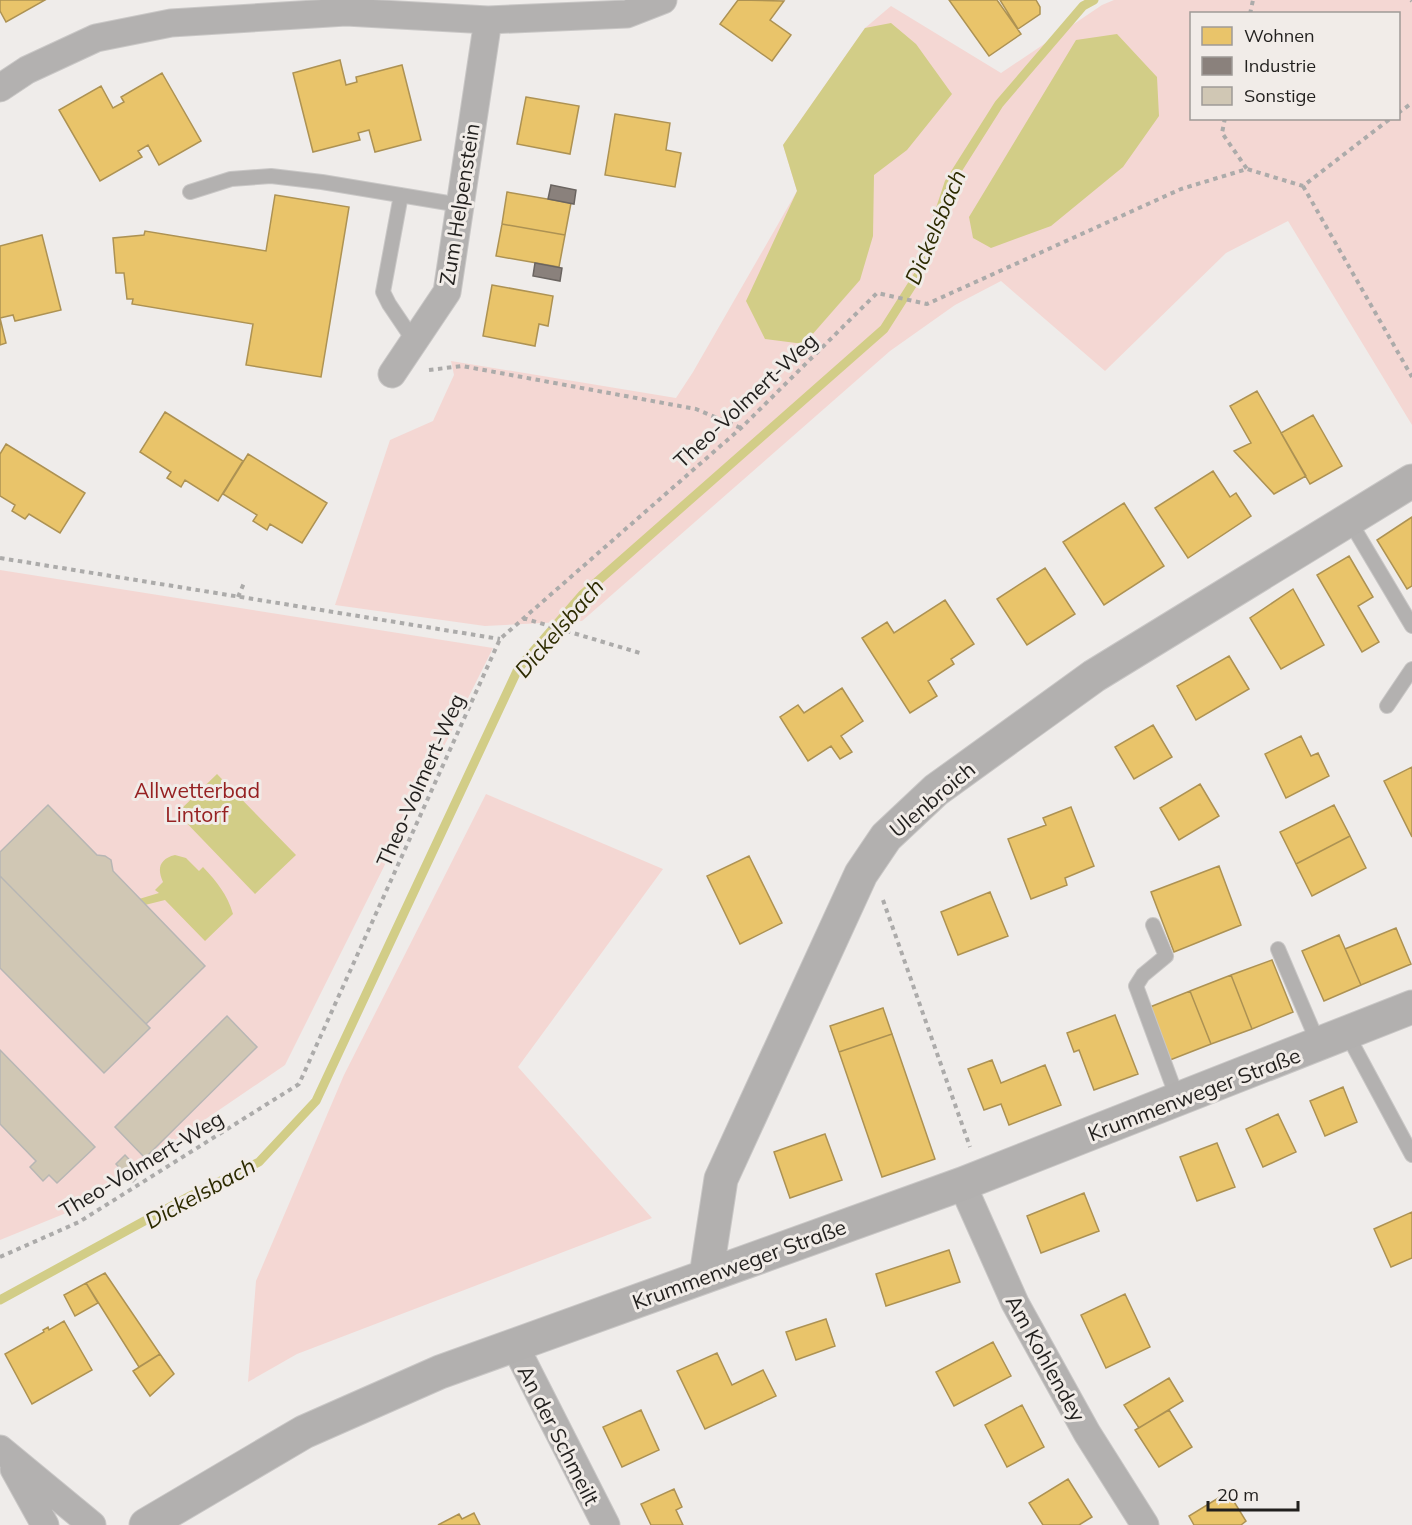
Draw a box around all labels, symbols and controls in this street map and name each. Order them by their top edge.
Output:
legend [1190,12,1400,120]
text: Wohnen [1244,24,1315,47]
text: Industrie [1244,54,1316,77]
text: Sonstige [1244,84,1316,107]
street label: Zum Helpenstein [433,121,485,287]
water label: Dickelsbach [898,165,972,289]
street label: Theo-Volmert-Weg [668,327,822,473]
water label: Dickelsbach [508,573,610,683]
street label: Theo-Volmert-Weg [370,690,470,870]
street label: Ulenbroich [884,756,980,842]
park label: Allwetterbad Lintorf [134,777,260,827]
street label: Krummenweger Straße [1084,1041,1304,1147]
street label: Theo-Volmert-Weg [54,1105,228,1223]
water label: Dickelsbach [140,1151,260,1235]
street label: Krummenweger Straße [629,1213,849,1315]
street label: Am Kohlendey [1001,1290,1091,1426]
street label: An der Schmeilt [513,1361,605,1509]
scale bar [1208,1474,1298,1512]
text: 20 m [1217,1483,1259,1506]

